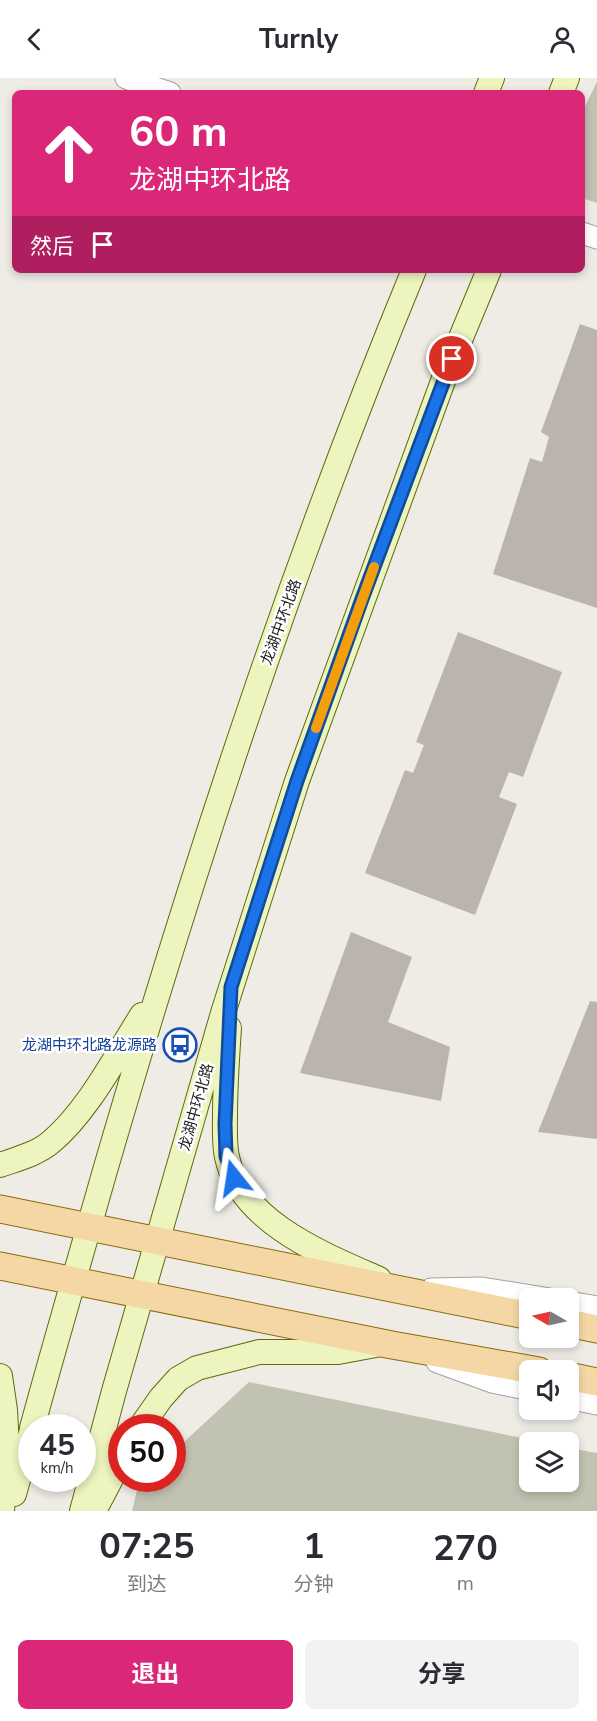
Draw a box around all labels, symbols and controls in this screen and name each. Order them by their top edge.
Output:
text: Turnly [259,21,338,58]
icon: back [18,23,51,56]
icon: person [546,23,579,56]
text: 60 m [129,104,228,161]
icon: ahead [30,114,108,192]
text: 龙湖中环北路 [129,162,291,199]
icon: arrive [86,228,119,261]
text: 然后 [30,232,74,262]
pin [426,333,477,384]
icon: arrive [435,342,468,375]
street label: 龙湖中环北路 [256,576,306,668]
bus stop icon: 龙湖中环北路龙源路 [162,1027,198,1063]
place label: 龙湖中环北路龙源路 [22,1035,157,1055]
street label: 龙湖中环北路 [174,1061,218,1153]
position arrow [202,1146,266,1210]
north arrow [519,1288,579,1348]
map controls [519,1288,579,1492]
button: sound [519,1360,579,1420]
speed limit sign: 50 [108,1414,186,1492]
text: 45 [39,1425,75,1466]
button: layers [519,1432,579,1492]
text: km/h [40,1458,74,1478]
text: 07:25 [99,1522,195,1571]
text: 1 [303,1522,325,1571]
text: 270 [433,1524,498,1573]
text: m [457,1570,474,1597]
text: 到达 [127,1571,167,1598]
text: 分钟 [294,1571,334,1598]
button: 退出 [18,1640,293,1709]
button: 分享 [305,1640,579,1709]

